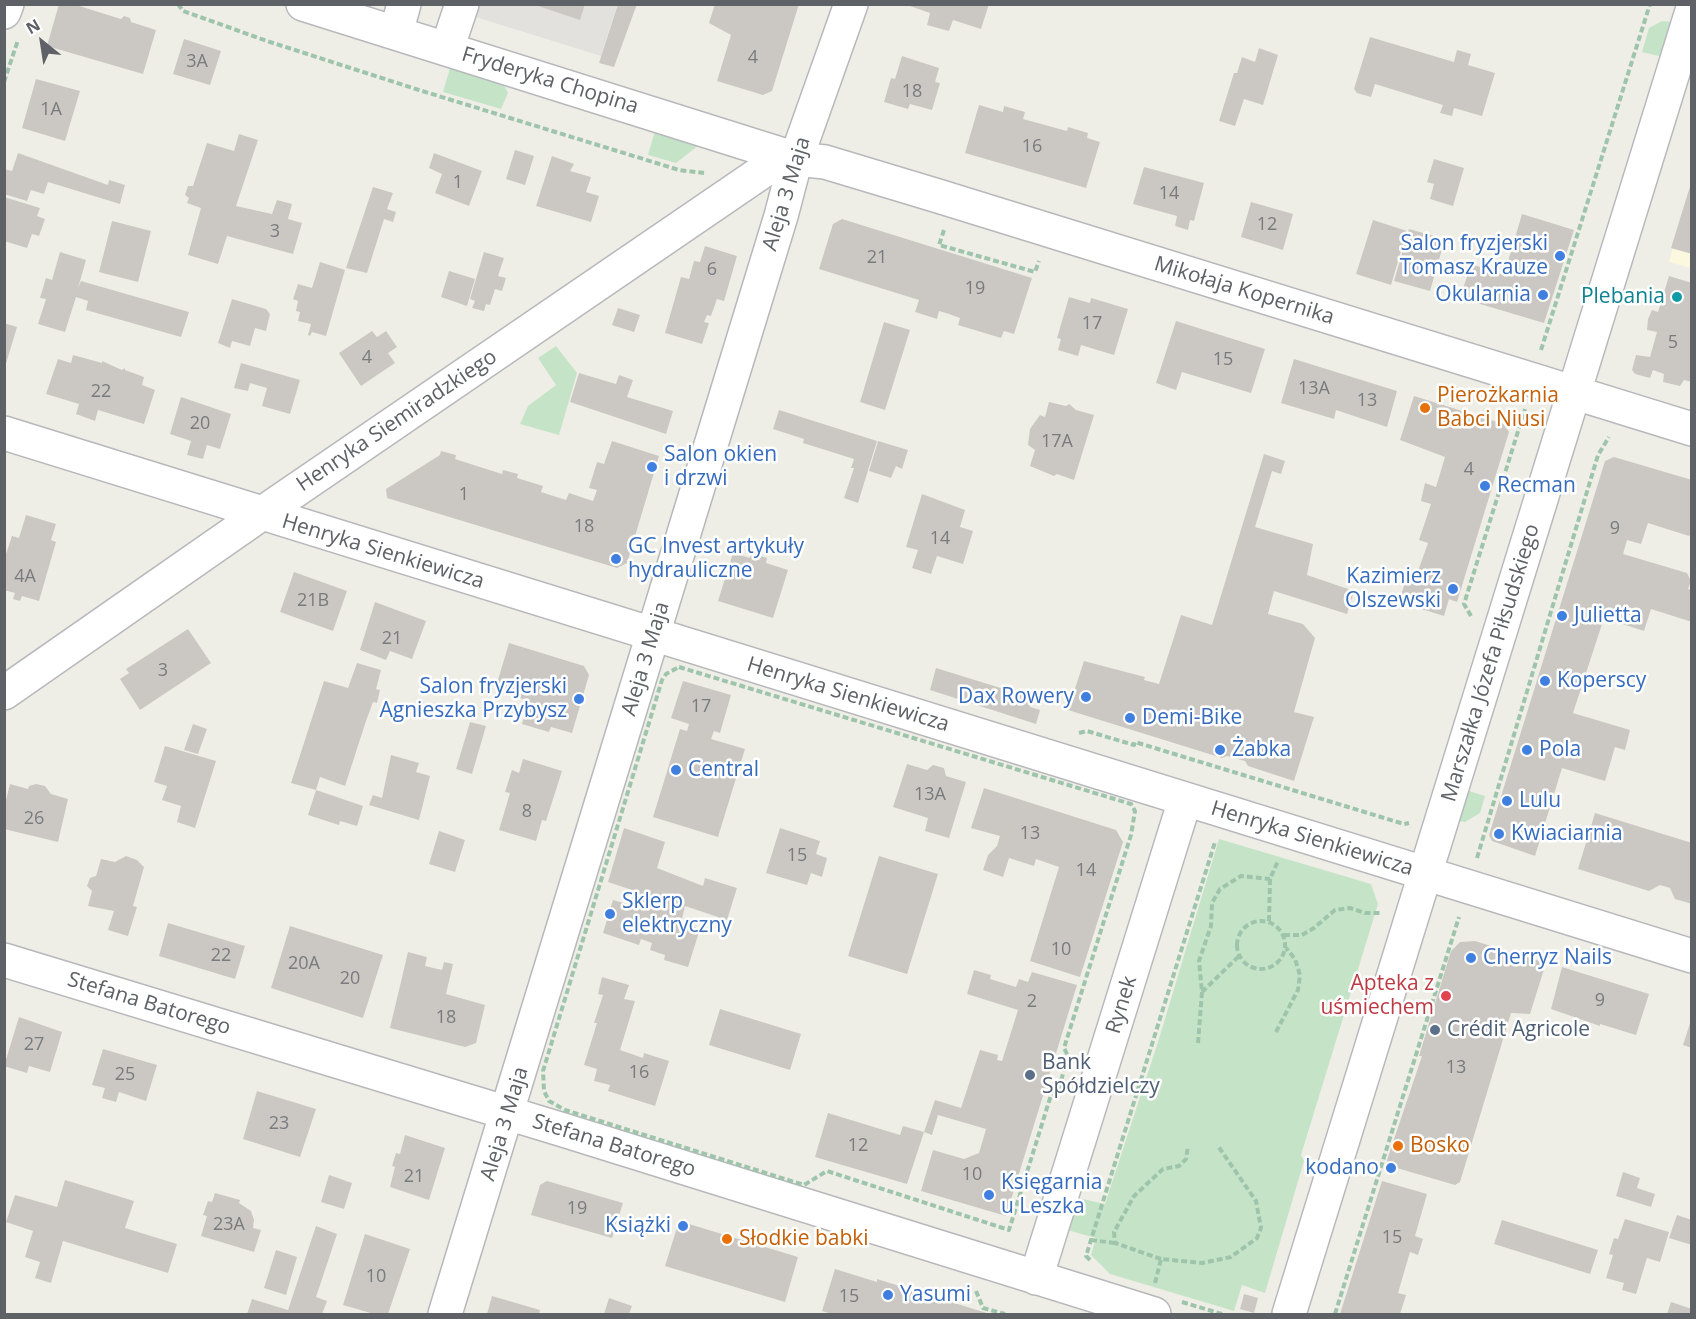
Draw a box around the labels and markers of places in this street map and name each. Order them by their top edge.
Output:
place label: Salon fryzjerski Tomasz Krauze [1400,231,1548,281]
marker: Salon fryzjerski Tomasz Krauze [1553,249,1567,263]
place label: Okularnia [1435,282,1531,308]
place label: Plebania [1581,284,1665,310]
marker: Okularnia [1536,288,1550,302]
marker: Plebania [1670,290,1684,304]
place label: Pierożkarnia Babci Niusi [1437,383,1559,433]
marker: Pierożkarnia Babci Niusi [1418,401,1432,415]
place label: Salon okien i drzwi [664,442,777,492]
marker: Salon okien i drzwi [645,460,659,474]
place label: Recman [1497,473,1576,499]
marker: Recman [1478,479,1492,493]
place label: GC Invest artykuły hydrauliczne [628,534,804,584]
marker: GC Invest artykuły hydrauliczne [609,552,623,566]
place label: Kazimierz Olszewski [1345,564,1441,614]
marker: Kazimierz Olszewski [1446,582,1460,596]
place label: Julietta [1574,603,1642,629]
marker: Julietta [1555,609,1569,623]
place label: Koperscy [1557,668,1646,694]
place label: Salon fryzjerski Agnieszka Przybysz [380,674,567,724]
marker: Koperscy [1538,674,1552,688]
place label: Dax Rowery [958,684,1074,710]
marker: Dax Rowery [1079,690,1093,704]
marker: Salon fryzjerski Agnieszka Przybysz [572,692,586,706]
place label: Demi-Bike [1142,705,1242,731]
marker: Demi-Bike [1123,711,1137,725]
place label: Żabka [1232,737,1291,763]
place label: Pola [1539,737,1581,763]
marker: Żabka [1213,743,1227,757]
marker: Pola [1520,743,1534,757]
place label: Central [688,757,759,783]
marker: Central [669,763,683,777]
place label: Lulu [1519,788,1561,814]
marker: Lulu [1500,794,1514,808]
place label: Kwiaciarnia [1511,821,1623,847]
marker: Kwiaciarnia [1492,827,1506,841]
place label: Sklerp elektryczny [622,889,732,939]
marker: Sklerp elektryczny [603,907,617,921]
place label: Cherryz Nails [1483,945,1612,971]
marker: Cherryz Nails [1464,951,1478,965]
place label: Apteka z uśmiechem [1320,971,1434,1021]
marker: Apteka z uśmiechem [1439,989,1453,1003]
place label: Crédit Agricole [1447,1017,1590,1043]
marker: Crédit Agricole [1428,1023,1442,1037]
place label: Bank Spółdzielczy [1042,1050,1160,1100]
marker: Bank Spółdzielczy [1023,1068,1037,1082]
place label: Bosko [1410,1133,1470,1159]
marker: Bosko [1391,1139,1405,1153]
place label: kodano [1305,1155,1379,1181]
marker: kodano [1384,1161,1398,1175]
place label: Księgarnia u Leszka [1001,1170,1102,1220]
marker: Księgarnia u Leszka [982,1188,996,1202]
place label: Książki [605,1213,671,1239]
marker: Książki [676,1219,690,1233]
place label: Słodkie babki [739,1226,869,1252]
marker: Słodkie babki [720,1232,734,1246]
place label: Yasumi [900,1282,971,1308]
marker: Yasumi [881,1288,895,1302]

